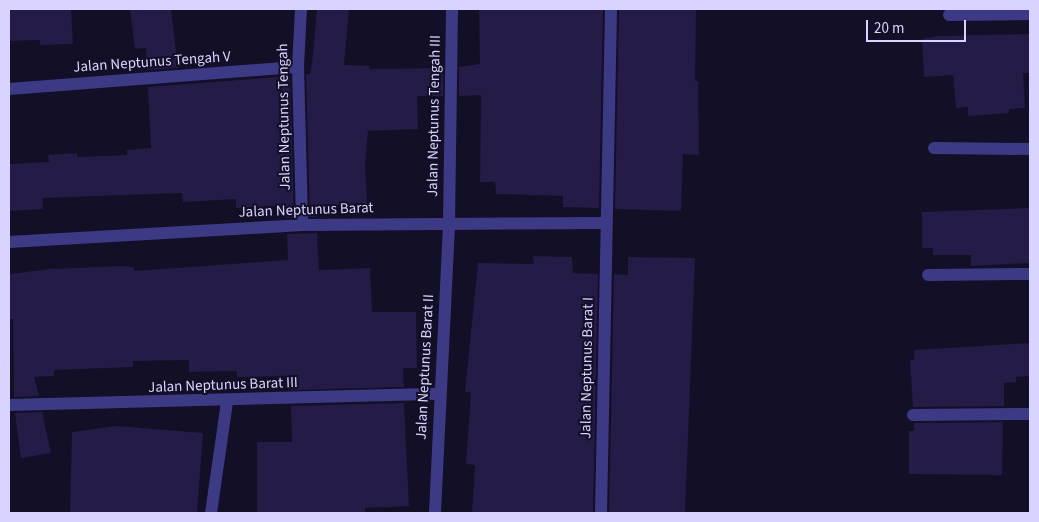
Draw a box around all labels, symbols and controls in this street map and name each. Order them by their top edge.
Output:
scale bar [869,10,969,42]
text: 20 m [874,18,904,39]
street label: Jalan Neptunus Tengah III [424,35,444,197]
street label: Jalan Neptunus Tengah [274,43,294,191]
street label: Jalan Neptunus Tengah V [73,48,231,76]
street label: Jalan Neptunus Barat [238,199,374,221]
street label: Jalan Neptunus Barat II [412,294,438,440]
street label: Jalan Neptunus Barat I [577,297,597,439]
street label: Jalan Neptunus Barat III [148,373,298,397]

